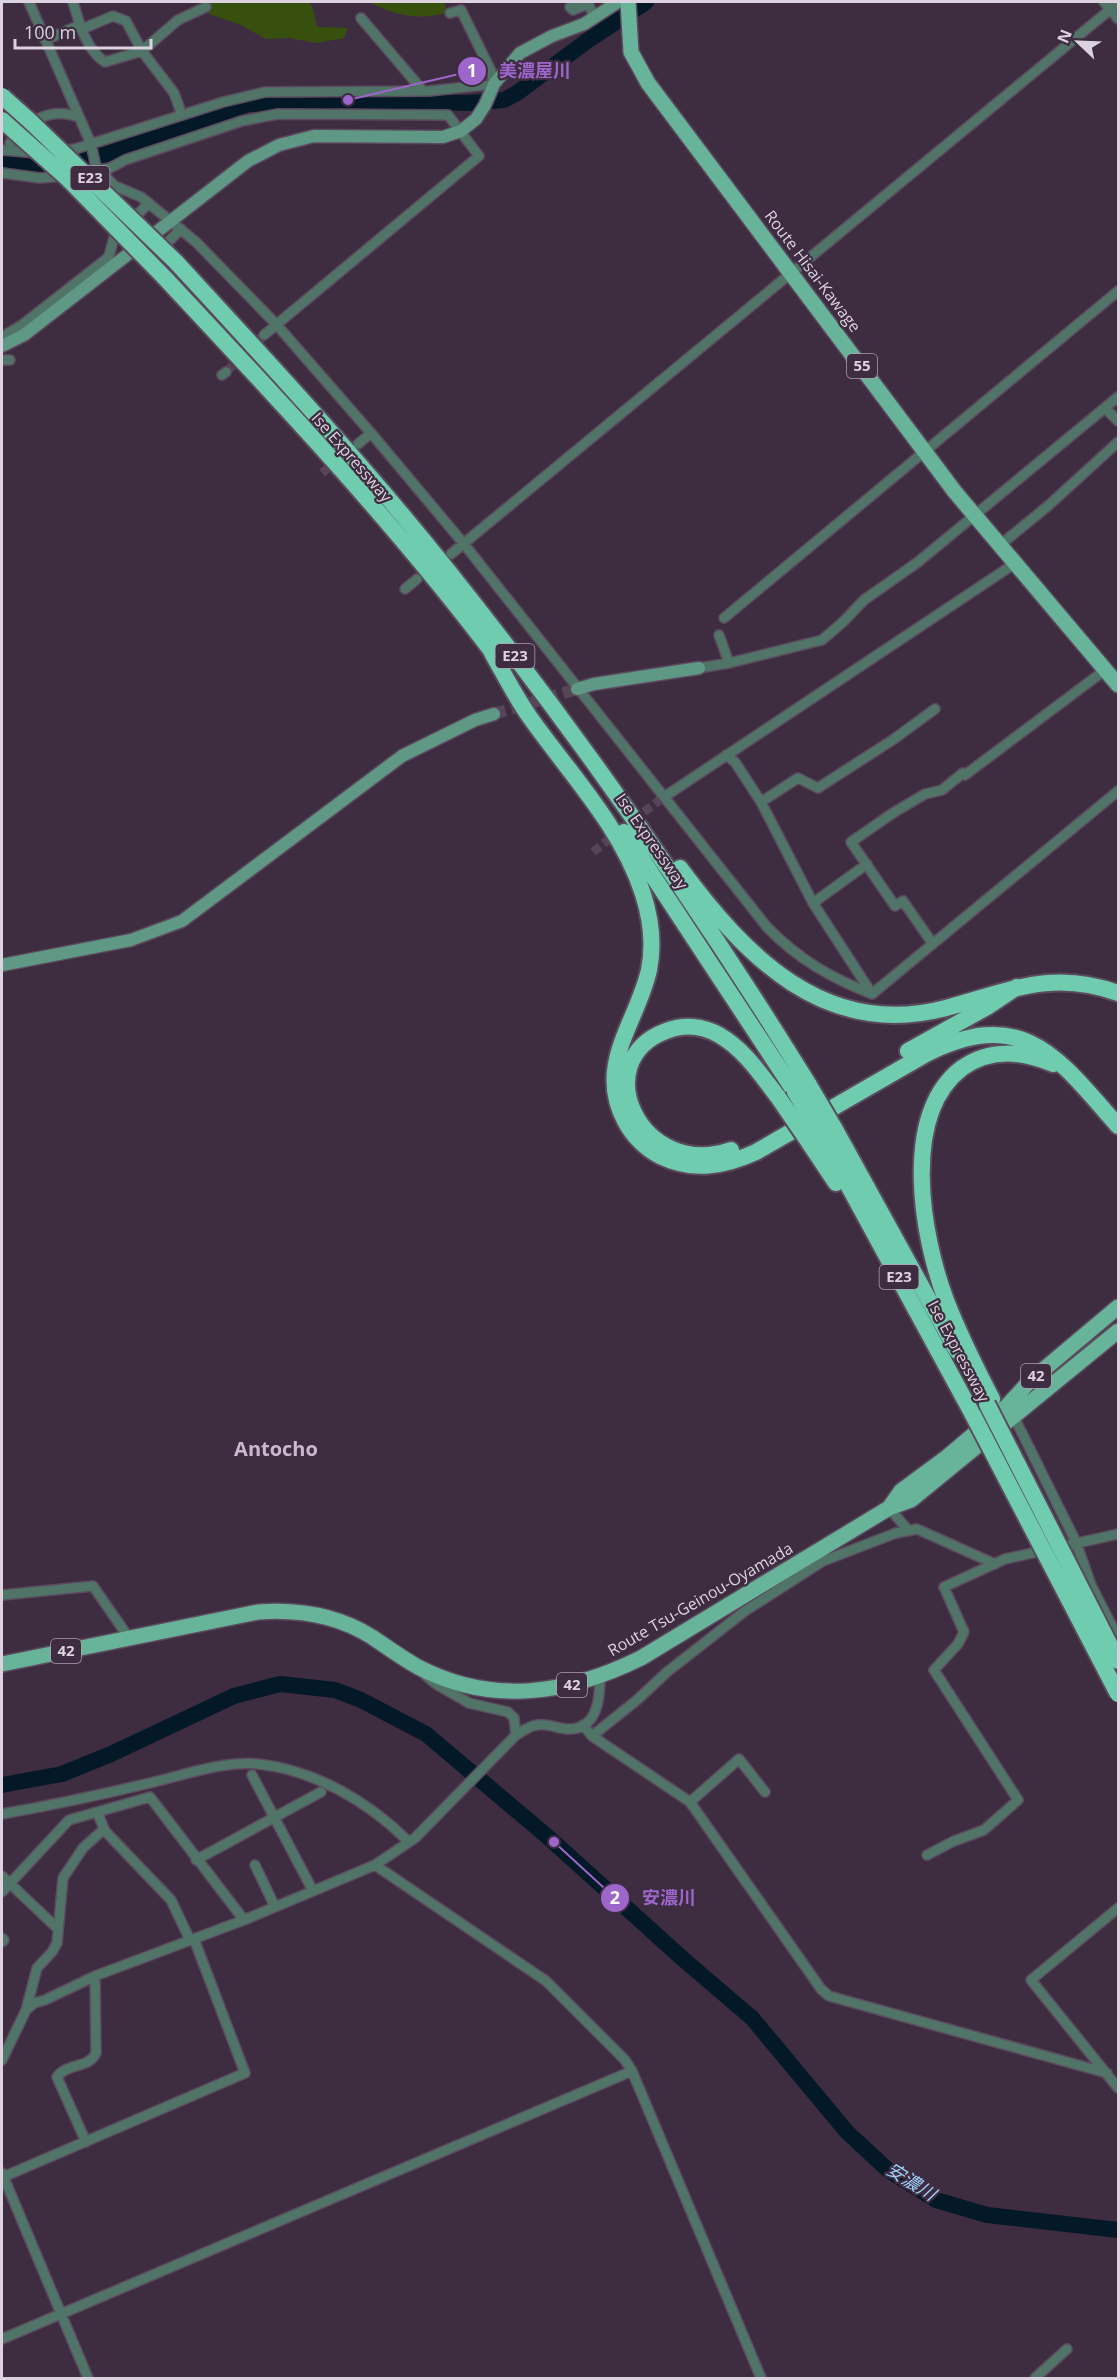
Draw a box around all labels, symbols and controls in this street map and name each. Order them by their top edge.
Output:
scale bar [15,12,152,50]
north arrow [1048,12,1108,72]
text: 100 m [24,20,76,44]
text: N [1052,26,1077,46]
callout: 美濃屋川 [457,53,583,89]
text: 1 [467,58,477,82]
text: 美濃屋川 [499,58,571,82]
road number: E23 [70,166,110,190]
street label: Route Hisai-Kawage [760,206,866,336]
road number: 55 [847,354,877,378]
street label: Ise Expressway [307,407,398,507]
road number: E23 [496,644,534,668]
street label: Ise Expressway [611,789,694,894]
road number: E23 [880,1265,918,1289]
street label: Ise Expressway [923,1296,996,1407]
road number: 42 [1021,1364,1051,1388]
district label: Antocho [234,1435,318,1462]
street label: Route Tsu-Geinou-Oyamada [603,1537,797,1661]
road number: 42 [51,1639,81,1663]
road number: 42 [557,1673,587,1697]
callout: 安濃川 [600,1880,708,1916]
text: 2 [610,1885,620,1909]
text: 安濃川 [642,1885,696,1909]
water label: 安濃川 [882,2157,942,2207]

